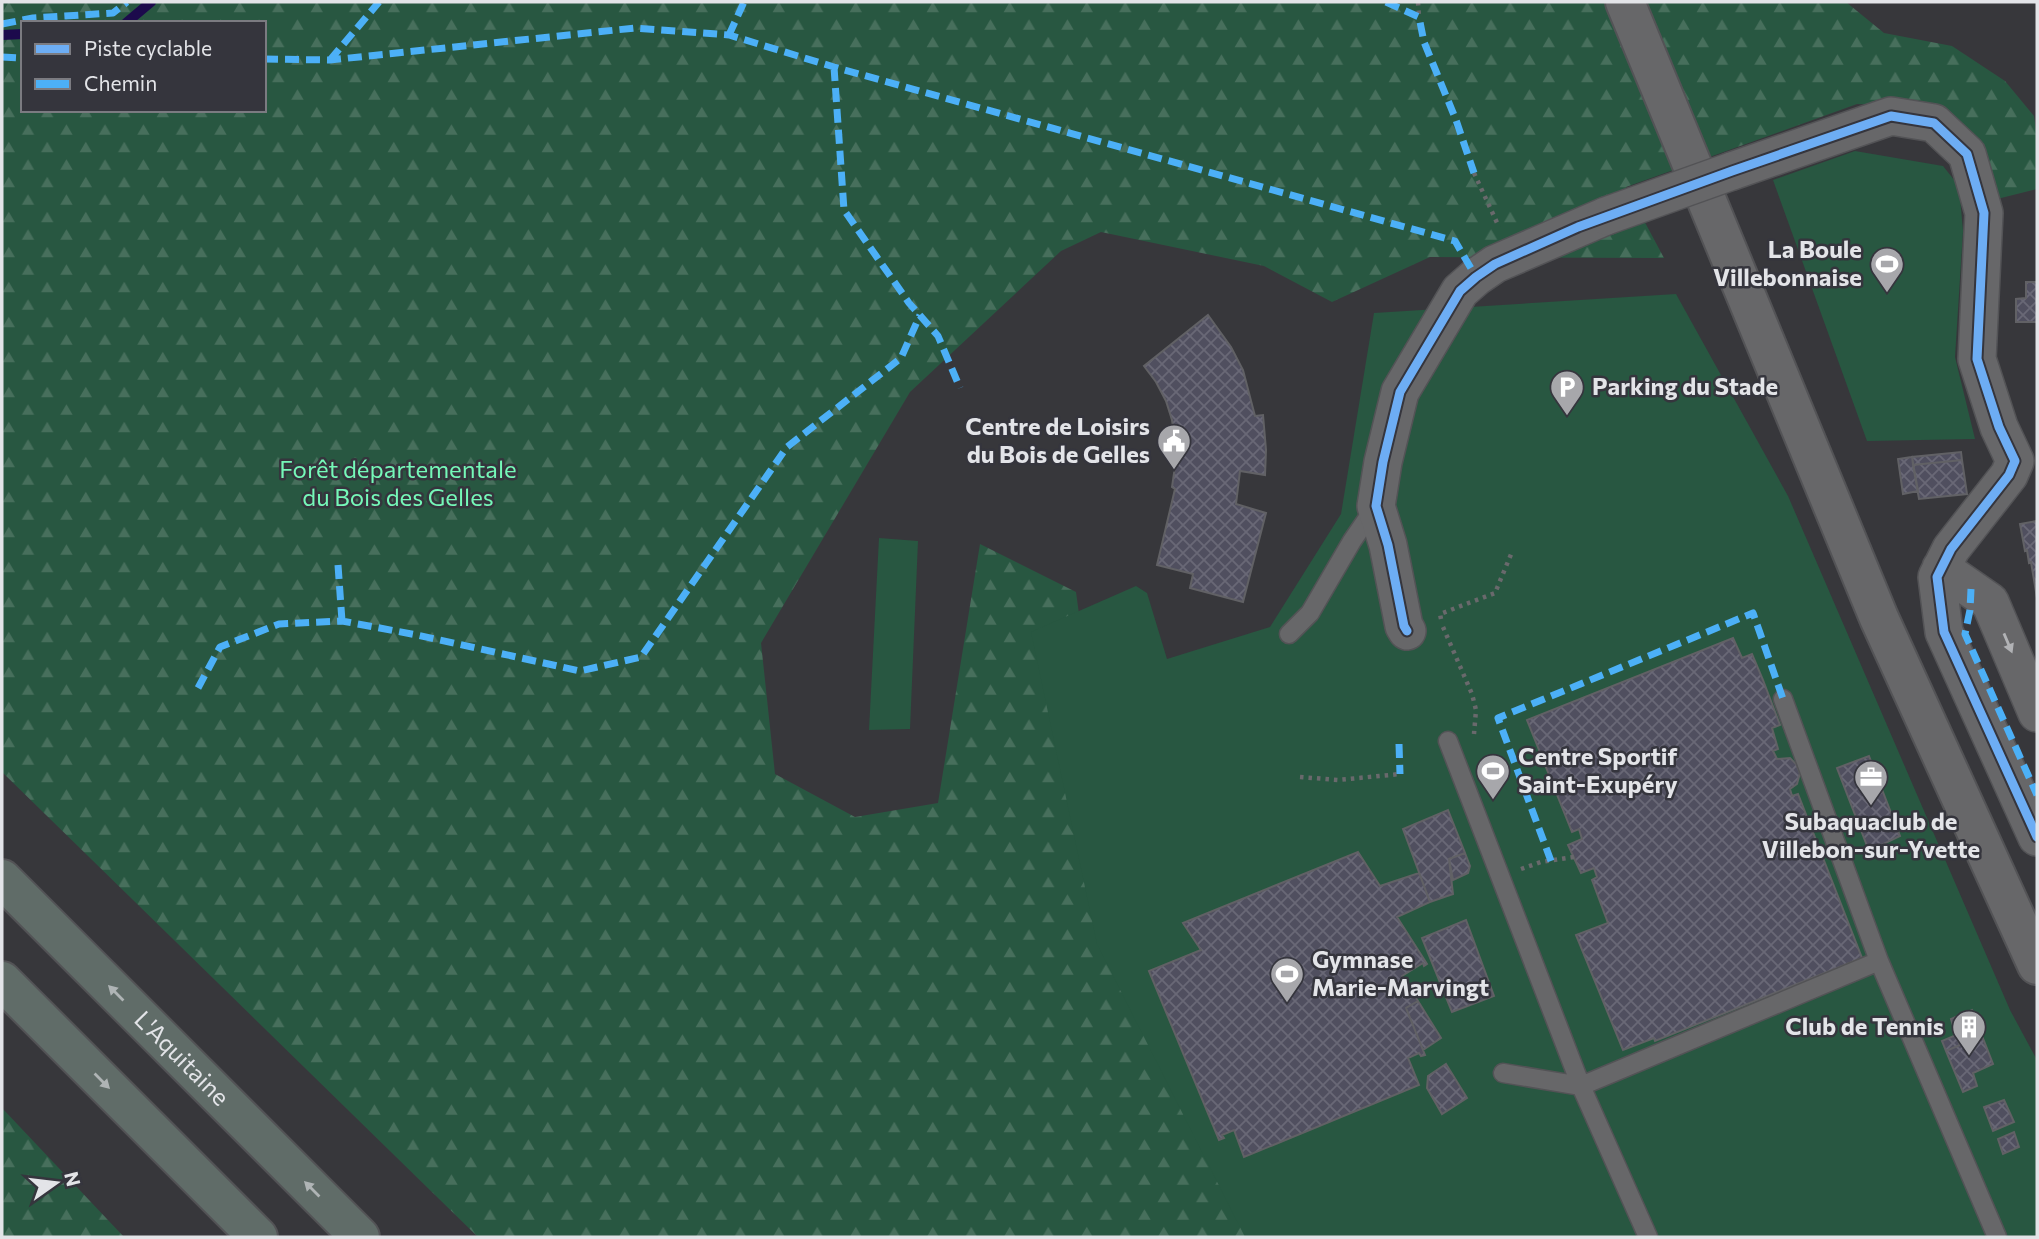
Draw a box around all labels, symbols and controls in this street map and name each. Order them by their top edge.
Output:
legend [21,21,266,112]
text: Piste cyclable [84,35,212,60]
text: Chemin [84,70,157,95]
place label: La Boule Villebonnaise [1713,234,1862,291]
sports icon: La Boule Villebonnaise [1868,245,1906,294]
parking icon: Parking du Stade [1548,368,1586,417]
place label: Parking du Stade [1592,371,1778,400]
place label: Centre de Loisirs du Bois de Gelles [965,411,1150,468]
public building icon: Centre de Loisirs du Bois de Gelles [1155,422,1193,471]
park label: Forêt départementale du Bois des Gelles [279,454,517,511]
one-way arrow [2002,633,2013,654]
place label: Centre Sportif Saint-Exupéry [1518,741,1678,798]
sports icon: Centre Sportif Saint-Exupéry [1474,752,1512,801]
office icon: Subaquaclub de Villebon-sur-Yvette [1852,758,1890,807]
place label: Subaquaclub de Villebon-sur-Yvette [1762,806,1980,863]
place label: Gymnase Marie-Marvingt [1312,944,1489,1001]
sports icon: Gymnase Marie-Marvingt [1268,955,1306,1004]
one-way arrow [108,985,125,1002]
street label: L'Aquitaine [129,1004,236,1111]
building icon: Club de Tennis [1950,1008,1988,1057]
place label: Club de Tennis [1785,1011,1944,1040]
one-way arrow [93,1072,110,1088]
north arrow [21,1148,91,1218]
text: N [60,1169,86,1188]
one-way arrow [304,1180,321,1197]

